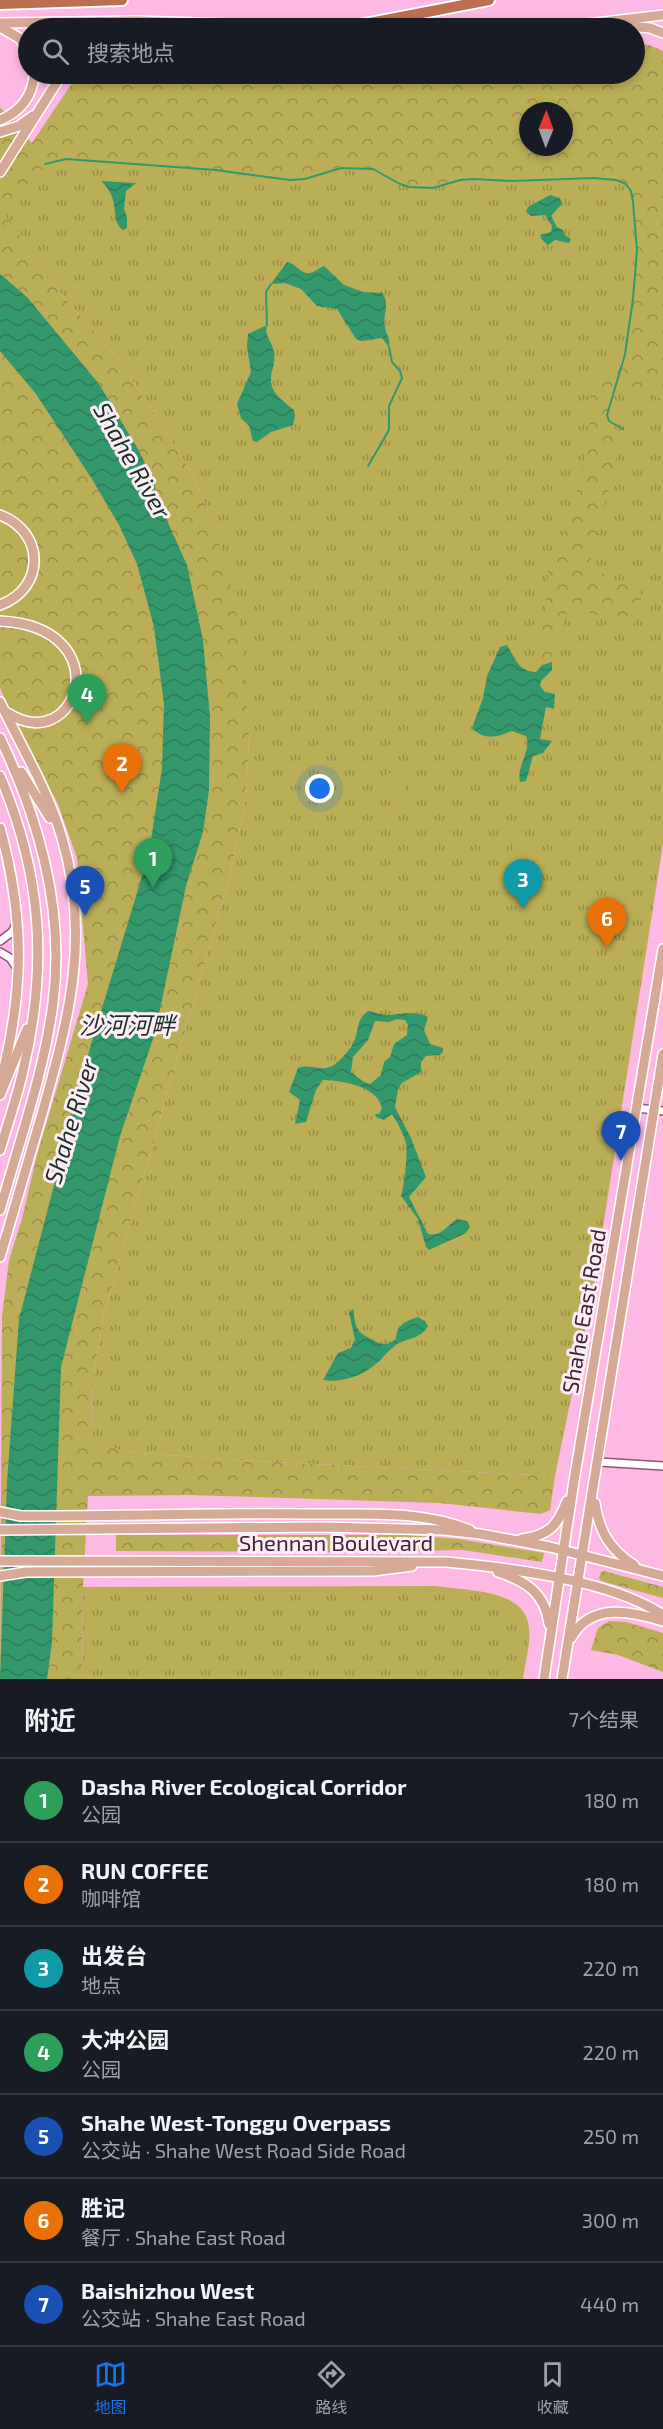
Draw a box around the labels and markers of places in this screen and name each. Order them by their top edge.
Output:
pin: 4 [68,674,106,724]
pin: 2 [102,744,142,793]
pin: 1 [134,838,172,888]
pin: 3 [504,860,542,909]
pin: 5 [66,866,104,916]
pin: 6 [588,898,626,948]
pin: 7 [602,1112,640,1161]

